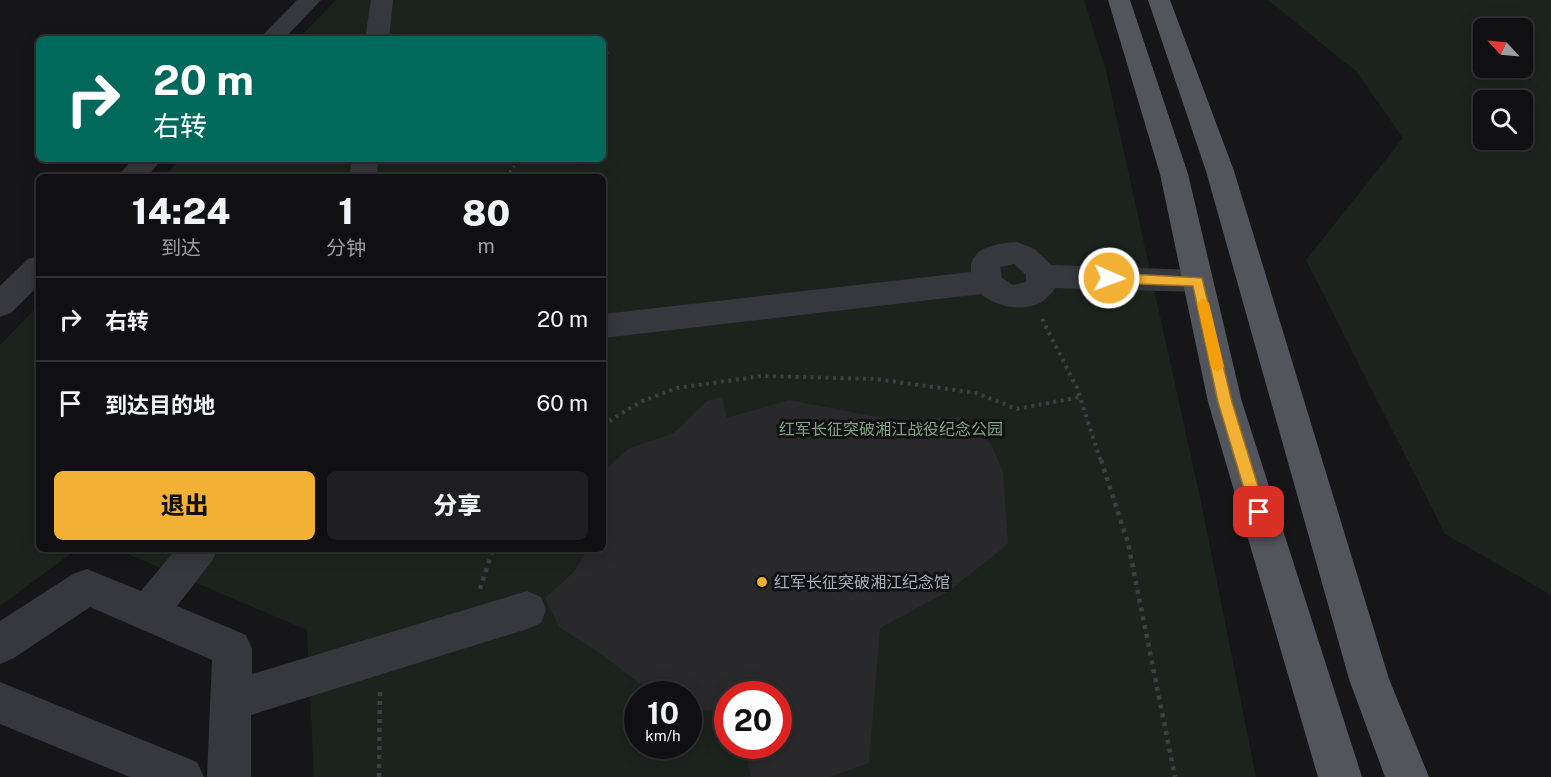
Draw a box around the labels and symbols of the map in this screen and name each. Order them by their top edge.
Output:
north arrow [1473,18,1533,78]
position arrow [1077,246,1141,310]
park label: 红军长征突破湘江战役纪念公园 [779,420,1003,439]
pin [1233,486,1284,537]
place label: 红军长征突破湘江纪念馆 [774,573,950,592]
marker: 红军长征突破湘江纪念馆 [755,575,769,589]
speed limit sign: 20 [714,681,792,759]

